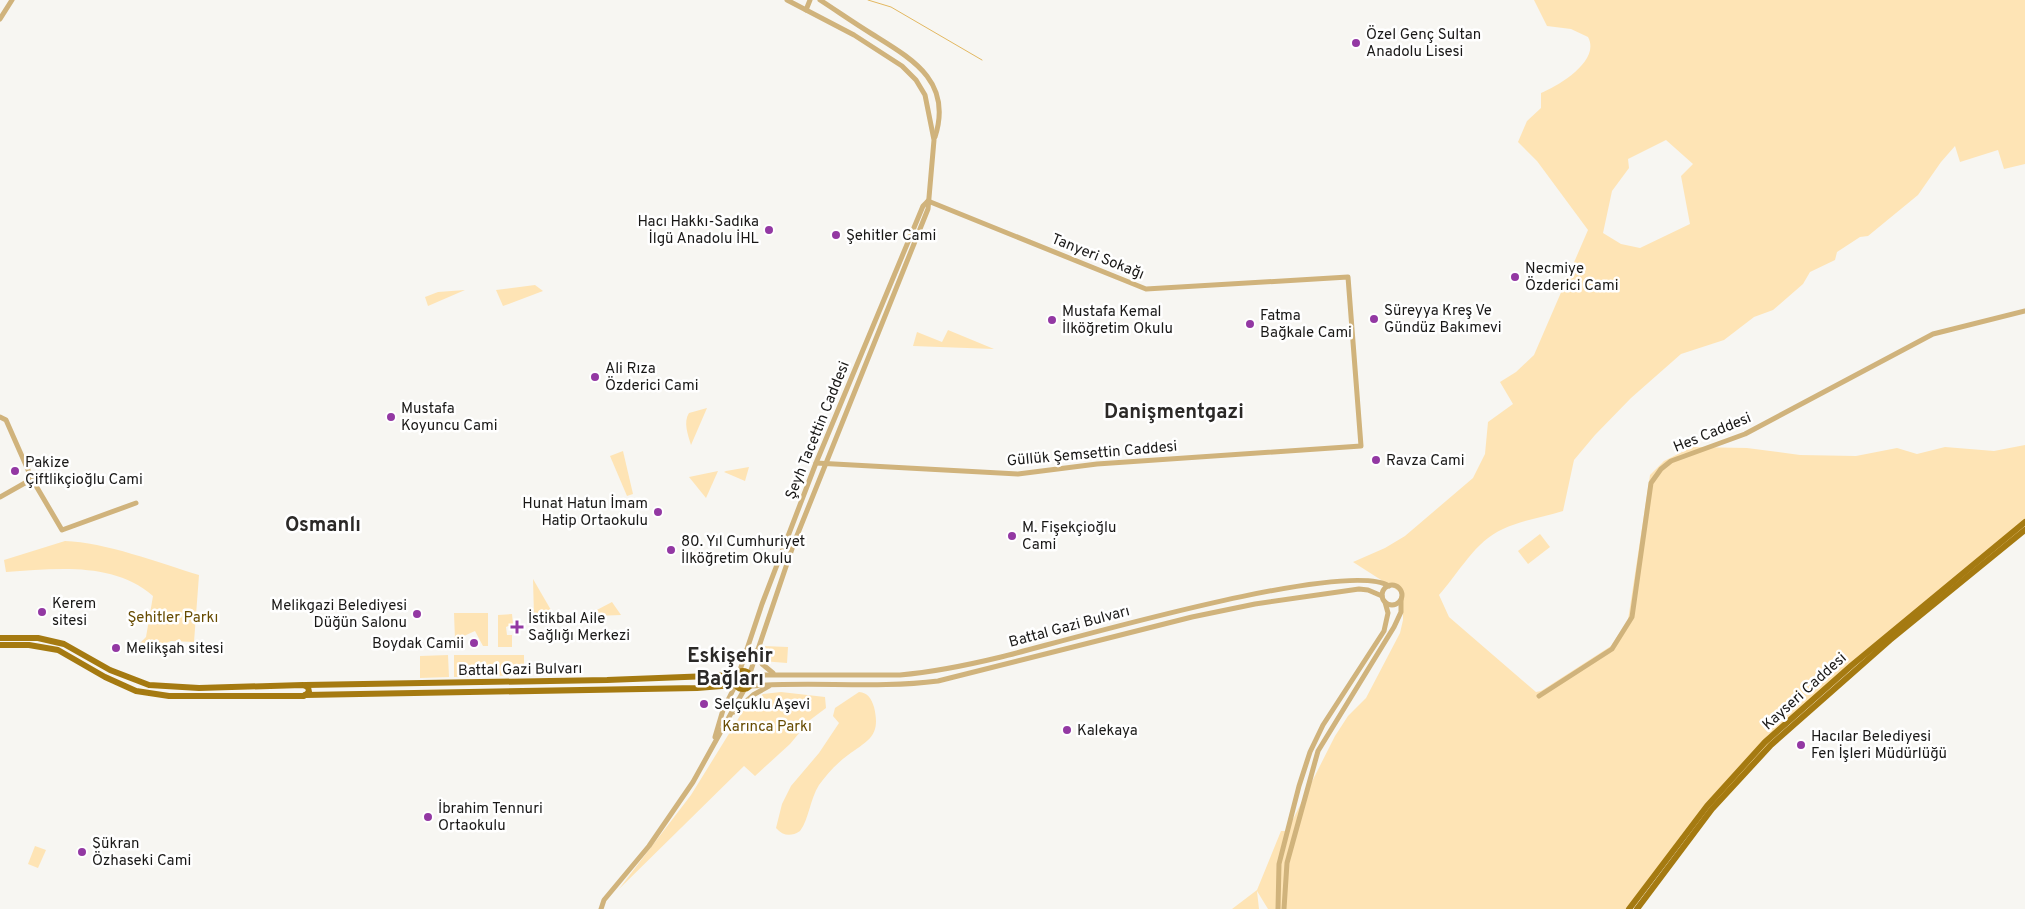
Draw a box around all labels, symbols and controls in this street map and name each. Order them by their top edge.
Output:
place label: Özel Genç Sultan Anadolu Lisesi [1366,25,1481,62]
marker: Özel Genç Sultan Anadolu Lisesi [1350,37,1362,49]
place label: Hacı Hakkı-Sadıka İlgü Anadolu İHL [638,213,759,249]
marker: Hacı Hakkı-Sadıka İlgü Anadolu İHL [763,224,775,236]
place label: Şehitler Cami [846,227,936,246]
marker: Şehitler Cami [830,229,842,241]
street label: Tanyeri Sokağı [1048,230,1147,285]
place label: Necmiye Özderici Cami [1525,260,1618,296]
marker: Necmiye Özderici Cami [1509,271,1521,283]
place label: Süreyya Kreş Ve Gündüz Bakımevi [1384,302,1501,338]
place label: Mustafa Kemal İlköğretim Okulu [1062,303,1173,339]
place label: Fatma Bağkale Cami [1260,307,1352,343]
marker: Süreyya Kreş Ve Gündüz Bakımevi [1368,313,1380,325]
marker: Mustafa Kemal İlköğretim Okulu [1046,314,1058,326]
marker: Fatma Bağkale Cami [1244,318,1256,330]
street label: Şeyh Tacettin Caddesi [782,359,855,502]
place label: Ali Rıza Özderici Cami [605,360,698,396]
marker: Ali Rıza Özderici Cami [589,371,601,383]
place label: Mustafa Koyuncu Cami [401,400,498,436]
district label: Danişmentgazi [1104,400,1244,426]
street label: Hes Caddesi [1671,409,1754,458]
marker: Mustafa Koyuncu Cami [385,411,397,423]
street label: Güllük Şemsettin Caddesi [1006,438,1178,471]
place label: Ravza Cami [1386,452,1465,471]
place label: Pakize Çiftlikçioğlu Cami [25,454,143,490]
marker: Ravza Cami [1370,454,1382,466]
marker: Pakize Çiftlikçioğlu Cami [9,465,21,477]
place label: Hunat Hatun İmam Hatip Ortaokulu [522,494,648,531]
marker: Hunat Hatun İmam Hatip Ortaokulu [652,506,664,518]
district label: Osmanlı [285,513,361,539]
place label: M. Fişekçioğlu Cami [1022,519,1116,555]
marker: M. Fişekçioğlu Cami [1006,530,1018,542]
place label: 80. Yıl Cumhuriyet İlköğretim Okulu [681,533,805,569]
marker: 80. Yıl Cumhuriyet İlköğretim Okulu [665,544,677,556]
place label: Kerem sitesi [52,595,96,631]
place label: Melikgazi Belediyesi Düğün Salonu [271,597,407,633]
street label: Battal Gazi Bulvarı [1007,602,1132,653]
marker: Kerem sitesi [36,606,48,618]
marker: Melikgazi Belediyesi Düğün Salonu [411,608,423,620]
park label: Şehitler Parkı [128,609,218,628]
place label: İstikbal Aile Sağlığı Merkezi [528,609,630,646]
marker: İstikbal Aile Sağlığı Merkezi [510,620,524,634]
place label: Boydak Camii [372,635,464,654]
marker: Boydak Camii [468,637,480,649]
place label: Melikşah sitesi [126,640,223,659]
marker: Melikşah sitesi [110,642,122,654]
district label: Eskişehir Bağları [687,644,773,693]
street label: Kayseri Caddesi [1759,649,1851,735]
street label: Battal Gazi Bulvarı [458,660,582,681]
place label: Selçuklu Aşevi [714,696,810,715]
marker: Selçuklu Aşevi [698,698,710,710]
park label: Karınca Parkı [722,718,812,737]
place label: Kalekaya [1077,722,1138,741]
marker: Kalekaya [1061,724,1073,736]
place label: Hacılar Belediyesi Fen İşleri Müdürlüğü [1811,728,1947,764]
marker: Hacılar Belediyesi Fen İşleri Müdürlüğü [1795,739,1807,751]
place label: İbrahim Tennuri Ortaokulu [438,799,543,836]
marker: İbrahim Tennuri Ortaokulu [422,811,434,823]
place label: Şükran Özhaseki Cami [92,835,191,871]
marker: Şükran Özhaseki Cami [76,846,88,858]

